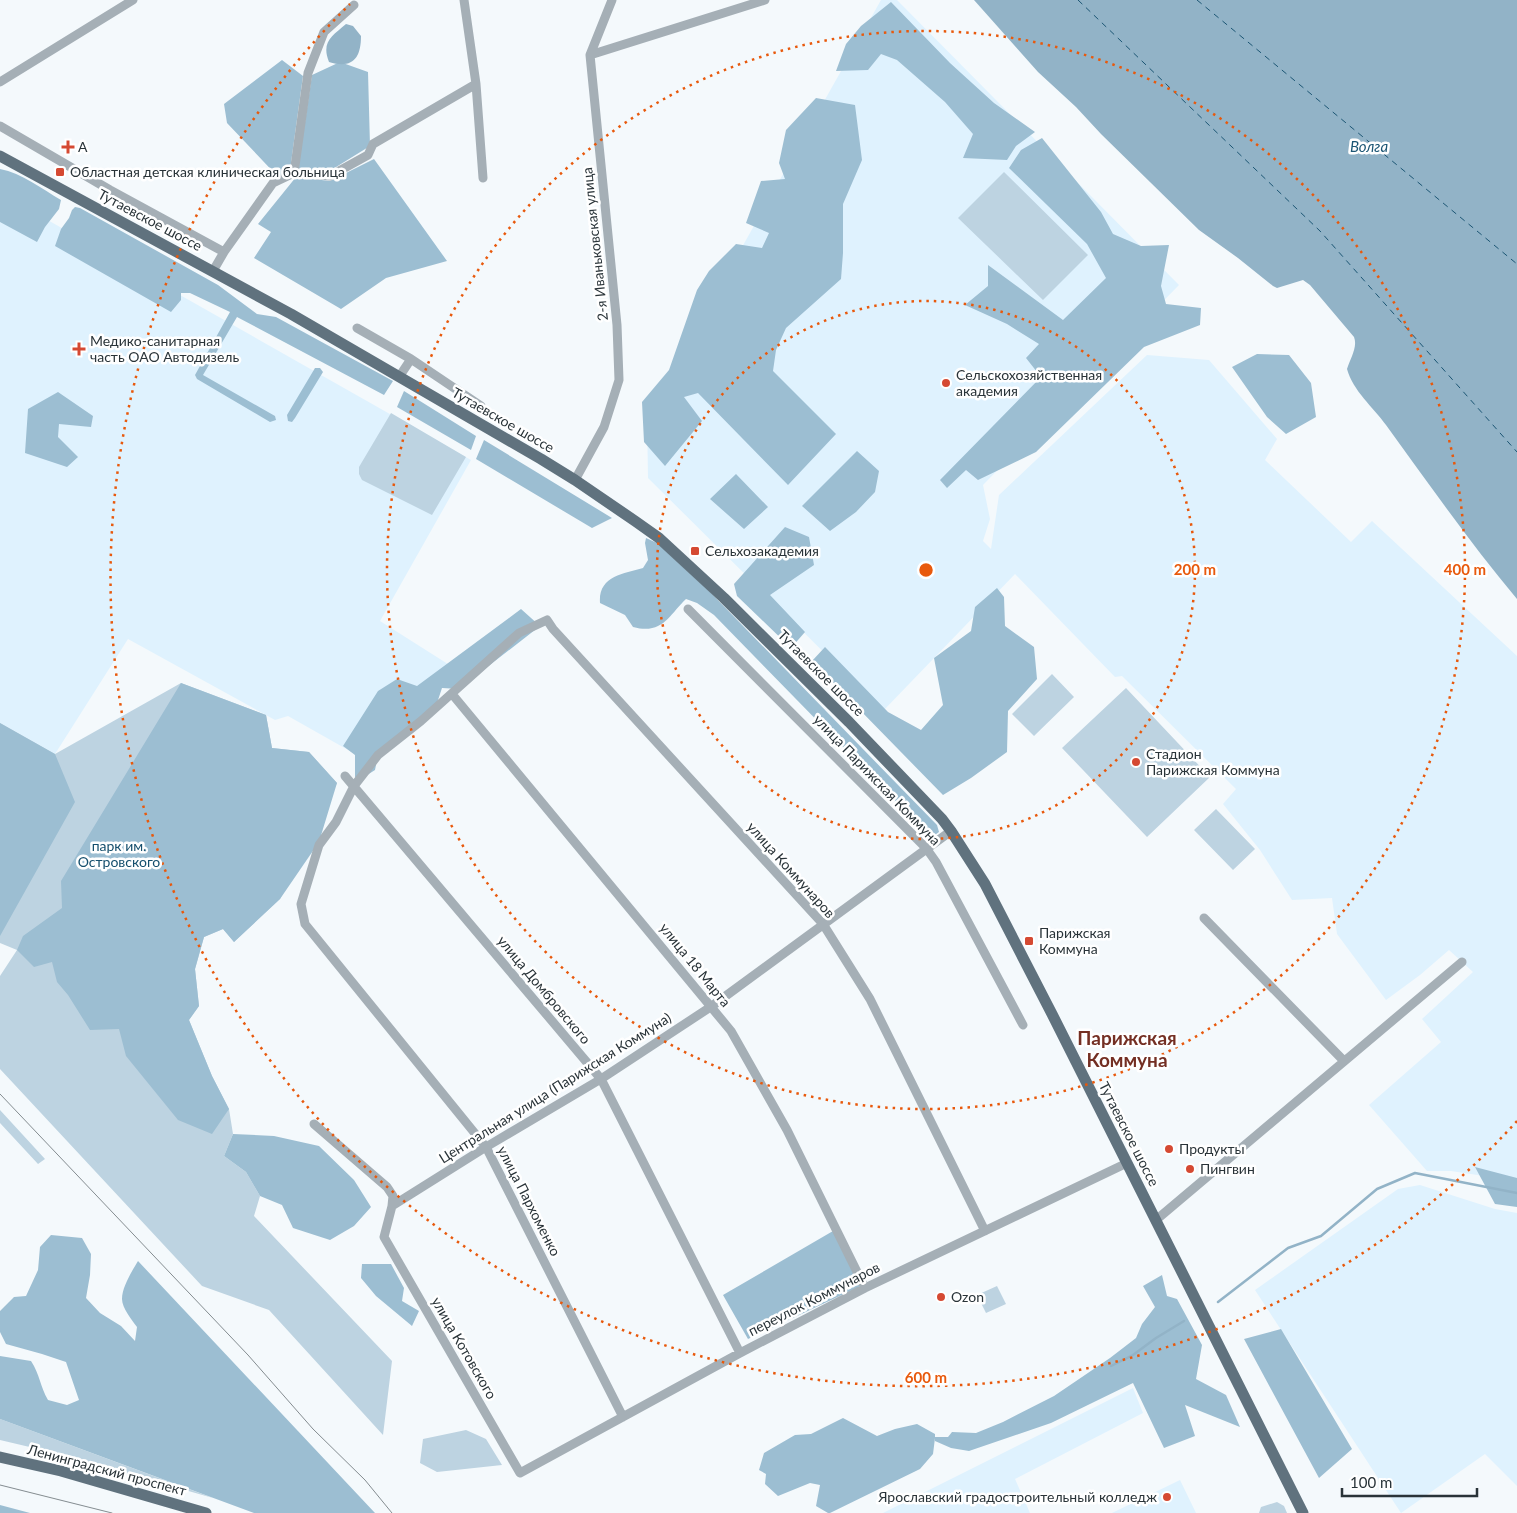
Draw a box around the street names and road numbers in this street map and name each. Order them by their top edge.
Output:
street label: 2-я Иваньковская улица [578,166,611,322]
street label: Тутаевское шоссе [95,185,205,254]
street label: Тутаевское шоссе [449,383,557,456]
street label: Тутаевское шоссе [775,626,868,719]
street label: улица Парижская Коммуна [810,711,944,849]
street label: улица Коммунаров [744,818,839,921]
street label: улица 18 Марта [656,919,734,1010]
street label: улица Домбровского [494,932,595,1047]
street label: Центральная улица (Парижская Коммуна) [435,1009,674,1166]
street label: Тутаевское шоссе [1096,1079,1163,1189]
street label: улица Пархоменко [494,1143,565,1259]
street label: переулок Коммунаров [745,1258,882,1339]
street label: улица Котовского [428,1294,501,1402]
street label: Ленинградский проспект [25,1440,188,1499]

